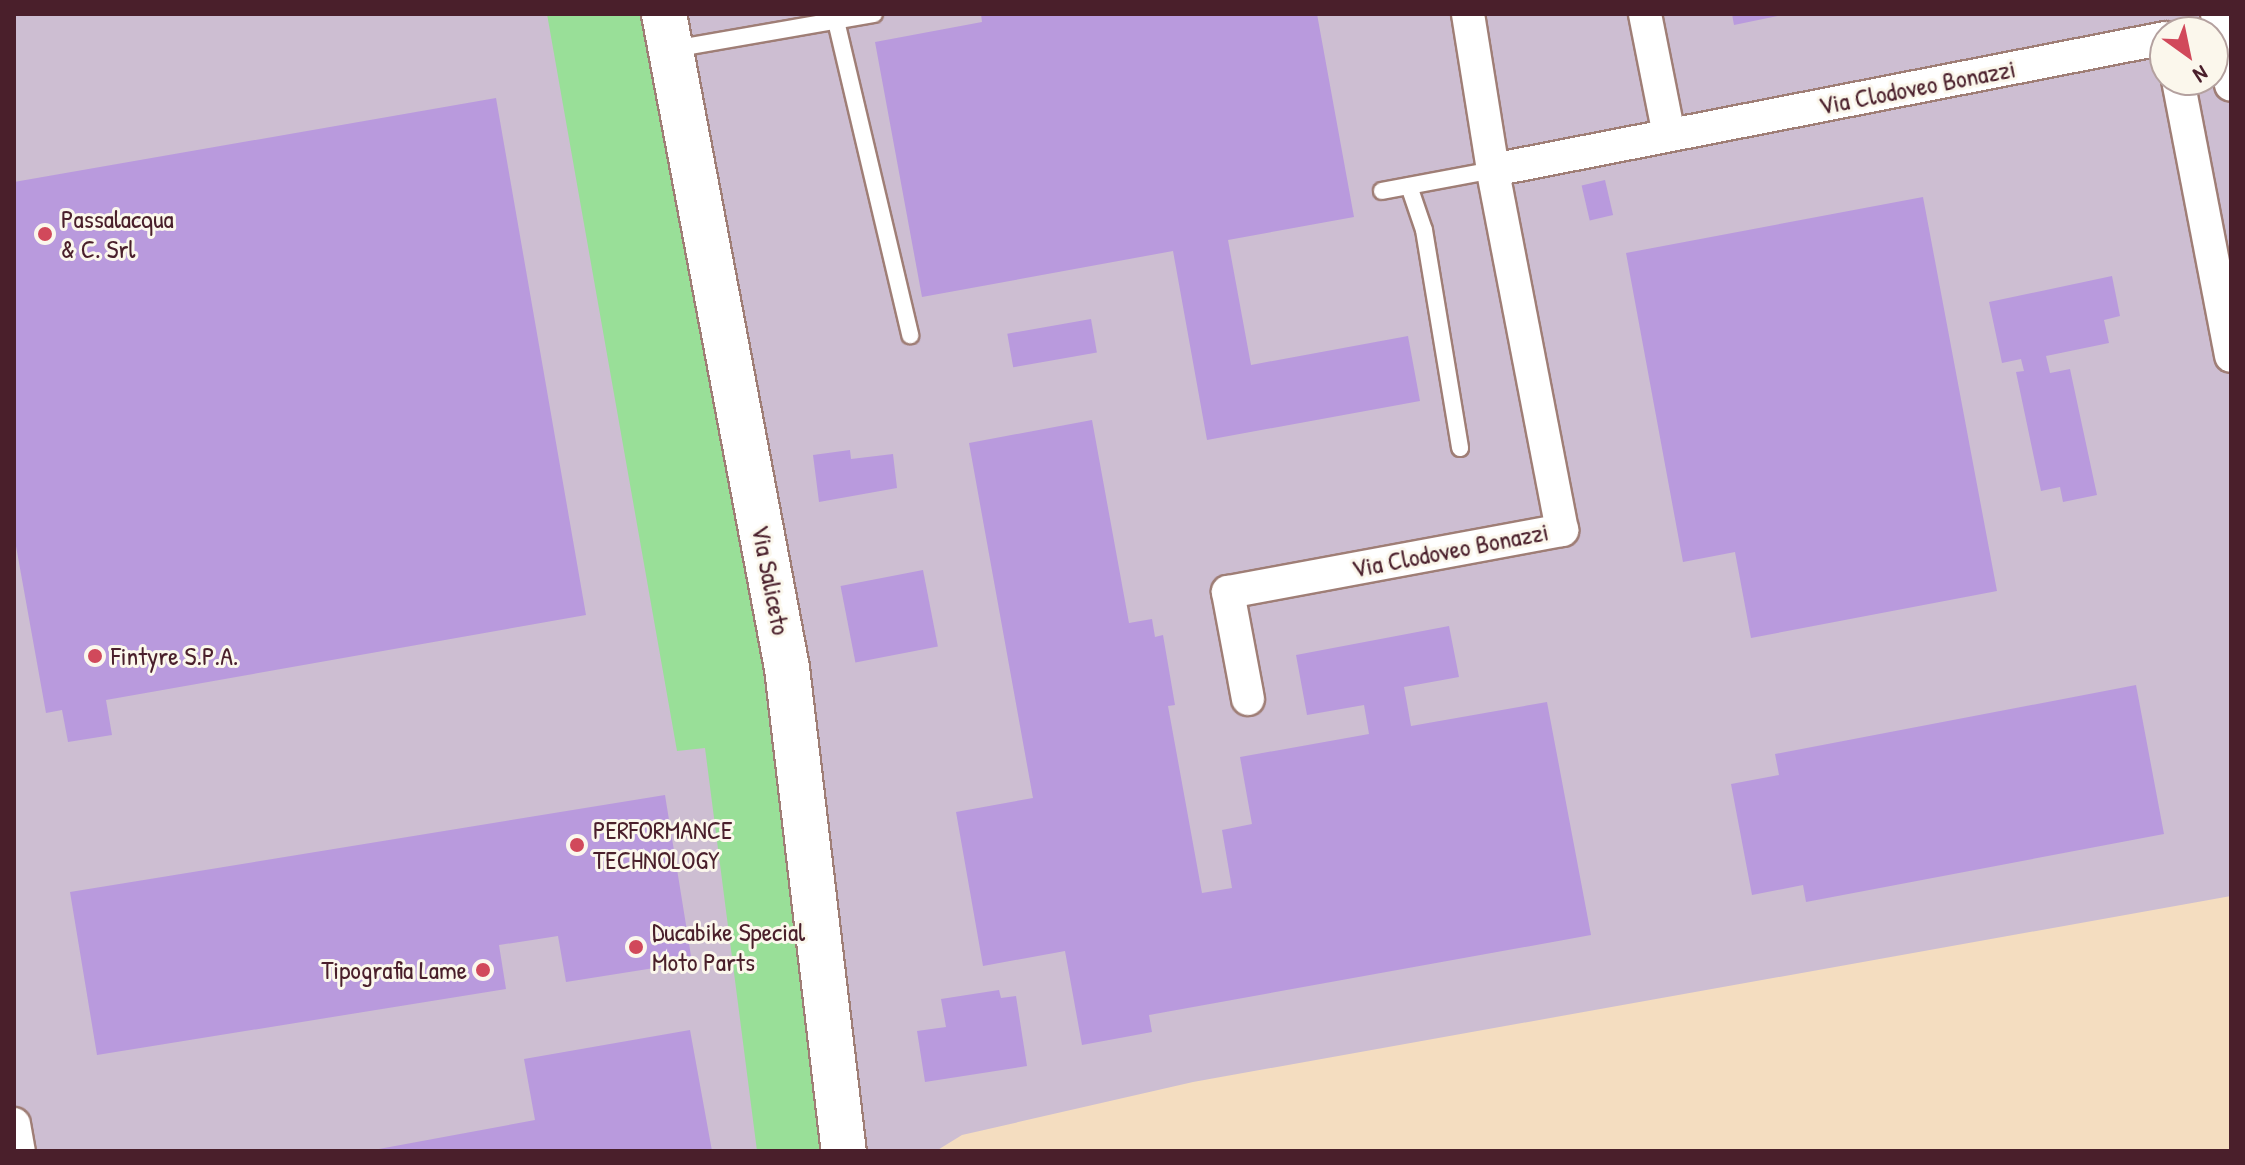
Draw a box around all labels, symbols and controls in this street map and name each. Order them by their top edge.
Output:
north arrow [2149,16,2229,96]
street label: Via Clodoveo Bonazzi [1816,53,2018,121]
text: N [2188,59,2214,90]
place label: Passalacqua & C. Srl [61,203,174,264]
marker: Passalacqua & C. Srl [36,225,54,243]
street label: Via Clodoveo Bonazzi [1349,516,1551,584]
street label: Via Saliceto [745,522,797,638]
place label: Fintyre S.P.A. [111,640,238,672]
marker: Fintyre S.P.A. [86,647,104,665]
place label: PERFORMANCE TECHNOLOGY [593,814,733,876]
marker: PERFORMANCE TECHNOLOGY [568,836,586,854]
place label: Ducabike Special Moto Parts [652,916,805,978]
marker: Ducabike Special Moto Parts [627,938,645,956]
place label: Tipografia Lame [321,954,467,986]
marker: Tipografia Lame [474,961,492,979]

